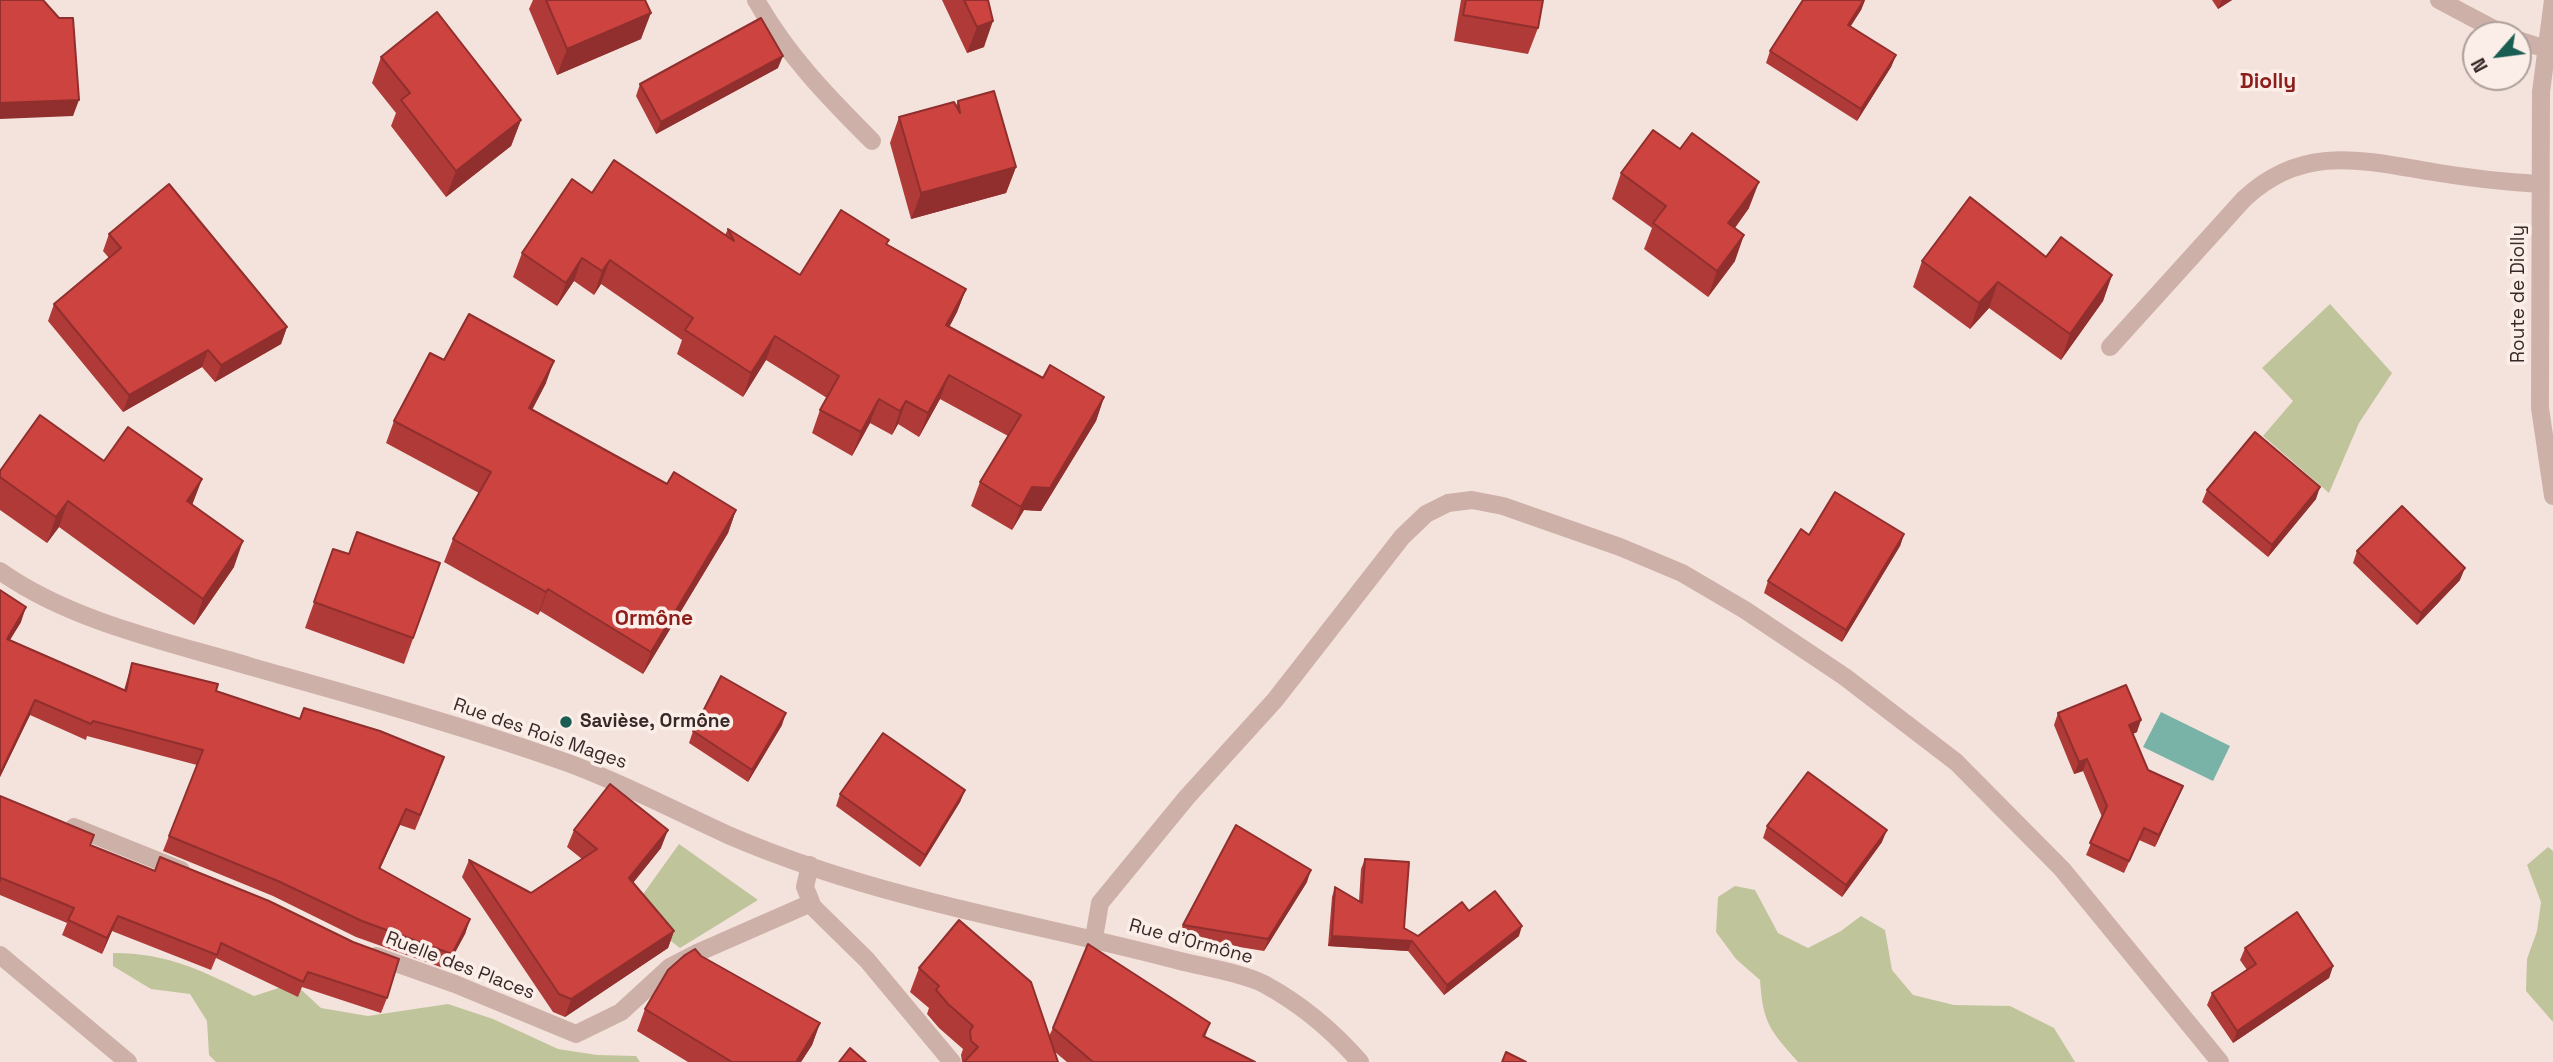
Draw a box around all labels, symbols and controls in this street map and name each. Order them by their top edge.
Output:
north arrow [2462,21,2532,91]
text: N [2466,54,2494,77]
district label: Diolly [2240,69,2296,95]
street label: Route de Diolly [2508,225,2530,363]
district label: Ormône [615,606,693,632]
street label: Rue des Rois Mages [450,694,630,774]
place label: Savièse, Ormône [580,711,730,733]
marker: Savièse, Ormône [558,714,574,730]
street label: Rue d'Ormône [1126,914,1256,970]
street label: Ruelle des Places [382,927,538,1005]

